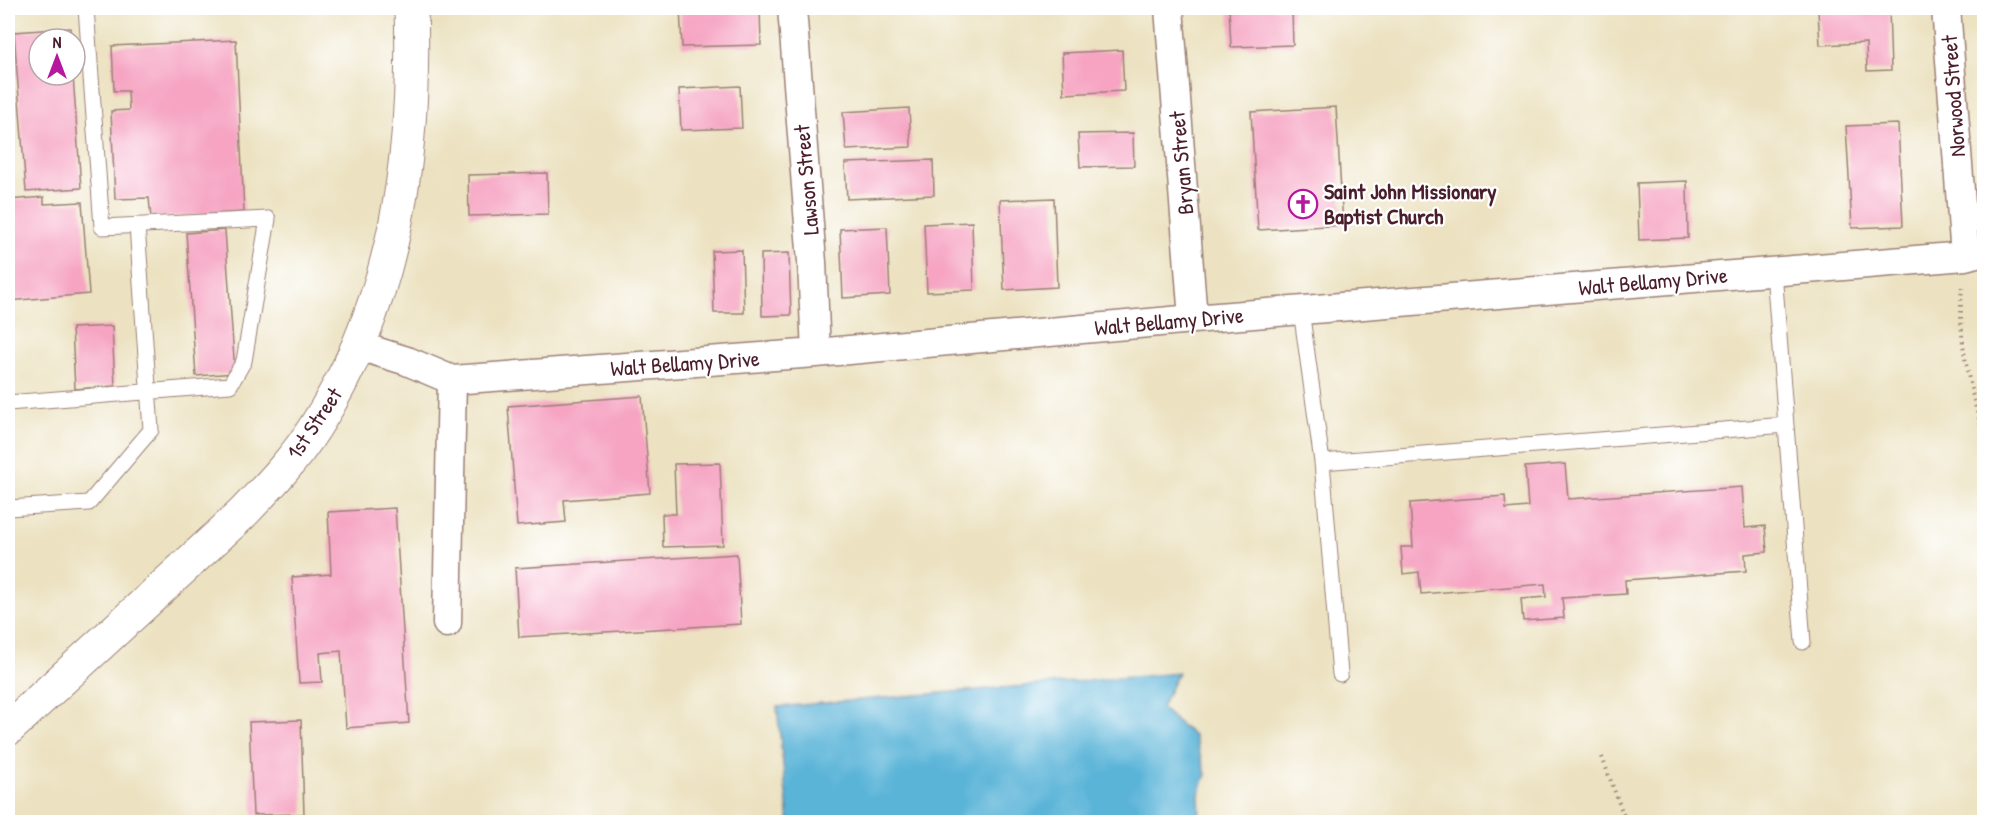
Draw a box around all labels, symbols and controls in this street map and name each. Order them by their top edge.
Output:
north arrow [27,27,87,87]
text: N [53,31,62,53]
street label: Norwood Street [1934,34,1972,158]
street label: Bryan Street [1161,110,1200,216]
street label: Lawson Street [786,123,826,236]
place label: Saint John Missionary Baptist Church [1324,176,1497,232]
church icon: Saint John Missionary Baptist Church [1287,188,1319,220]
street label: Walt Bellamy Drive [1577,260,1729,302]
street label: Walt Bellamy Drive [1093,300,1245,342]
street label: Walt Bellamy Drive [609,343,761,383]
street label: 1st Street [279,381,349,465]

